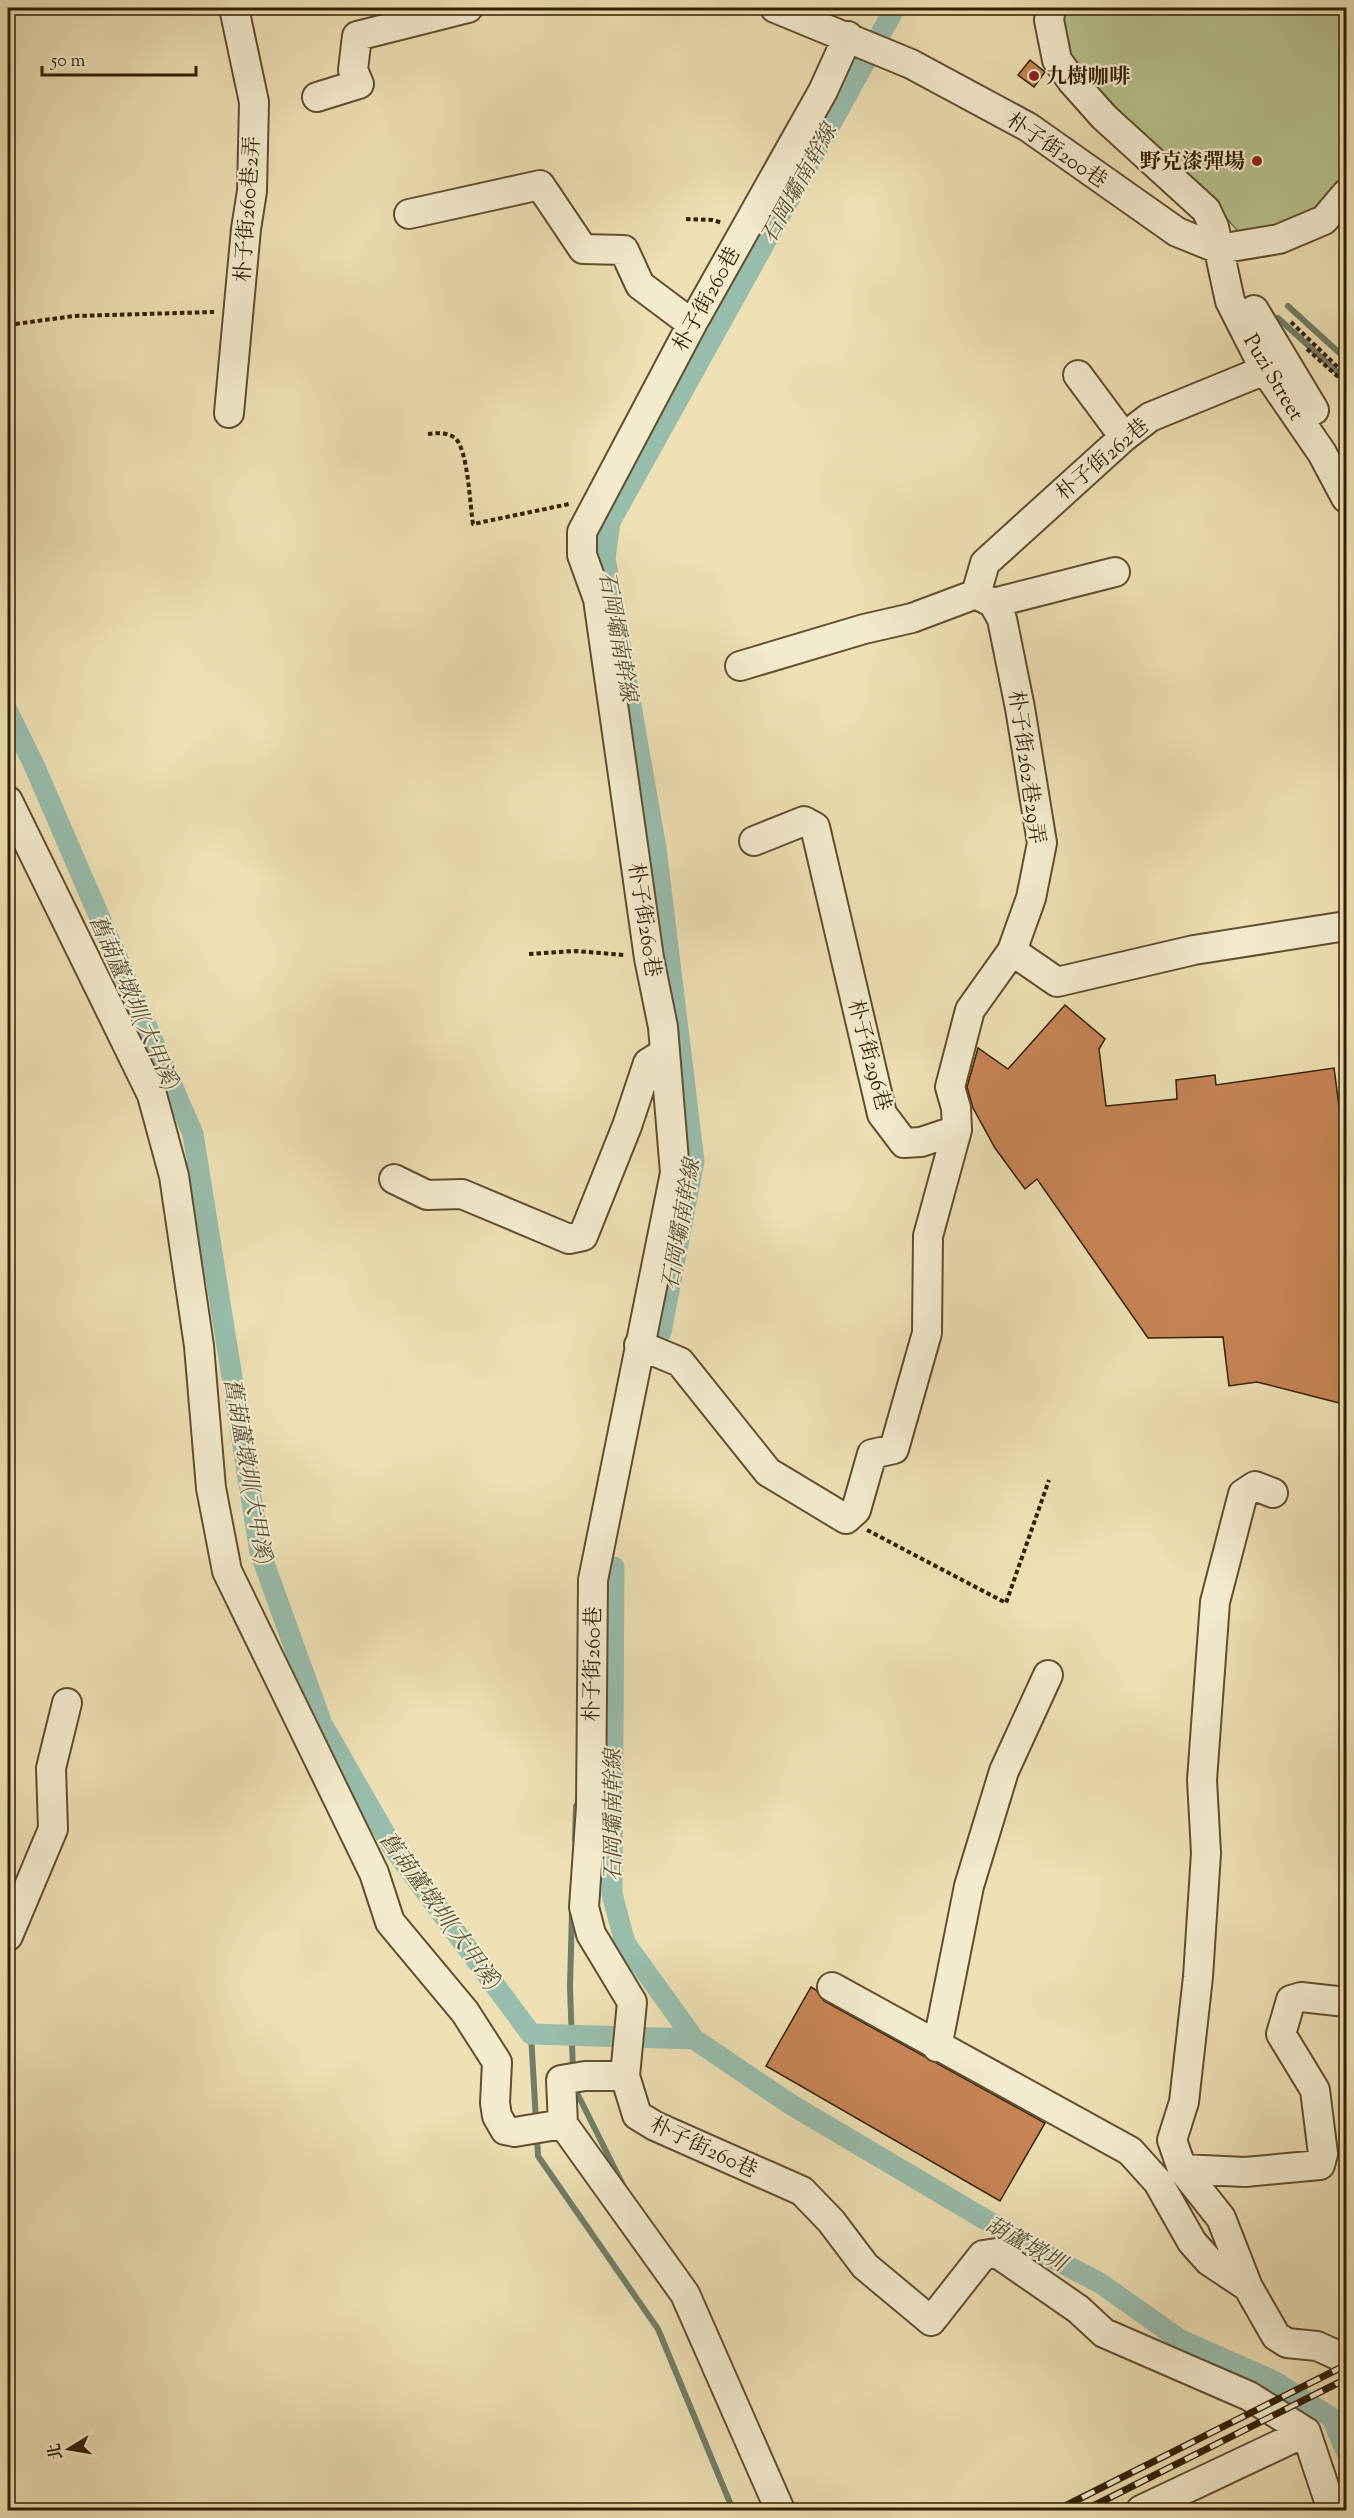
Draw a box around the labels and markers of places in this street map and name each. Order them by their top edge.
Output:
place label: 九樹咖啡 [1046,63,1131,93]
marker: 九樹咖啡 [1027,69,1041,83]
place label: 野克漆彈場 [1140,148,1245,178]
marker: 野克漆彈場 [1250,154,1264,168]

